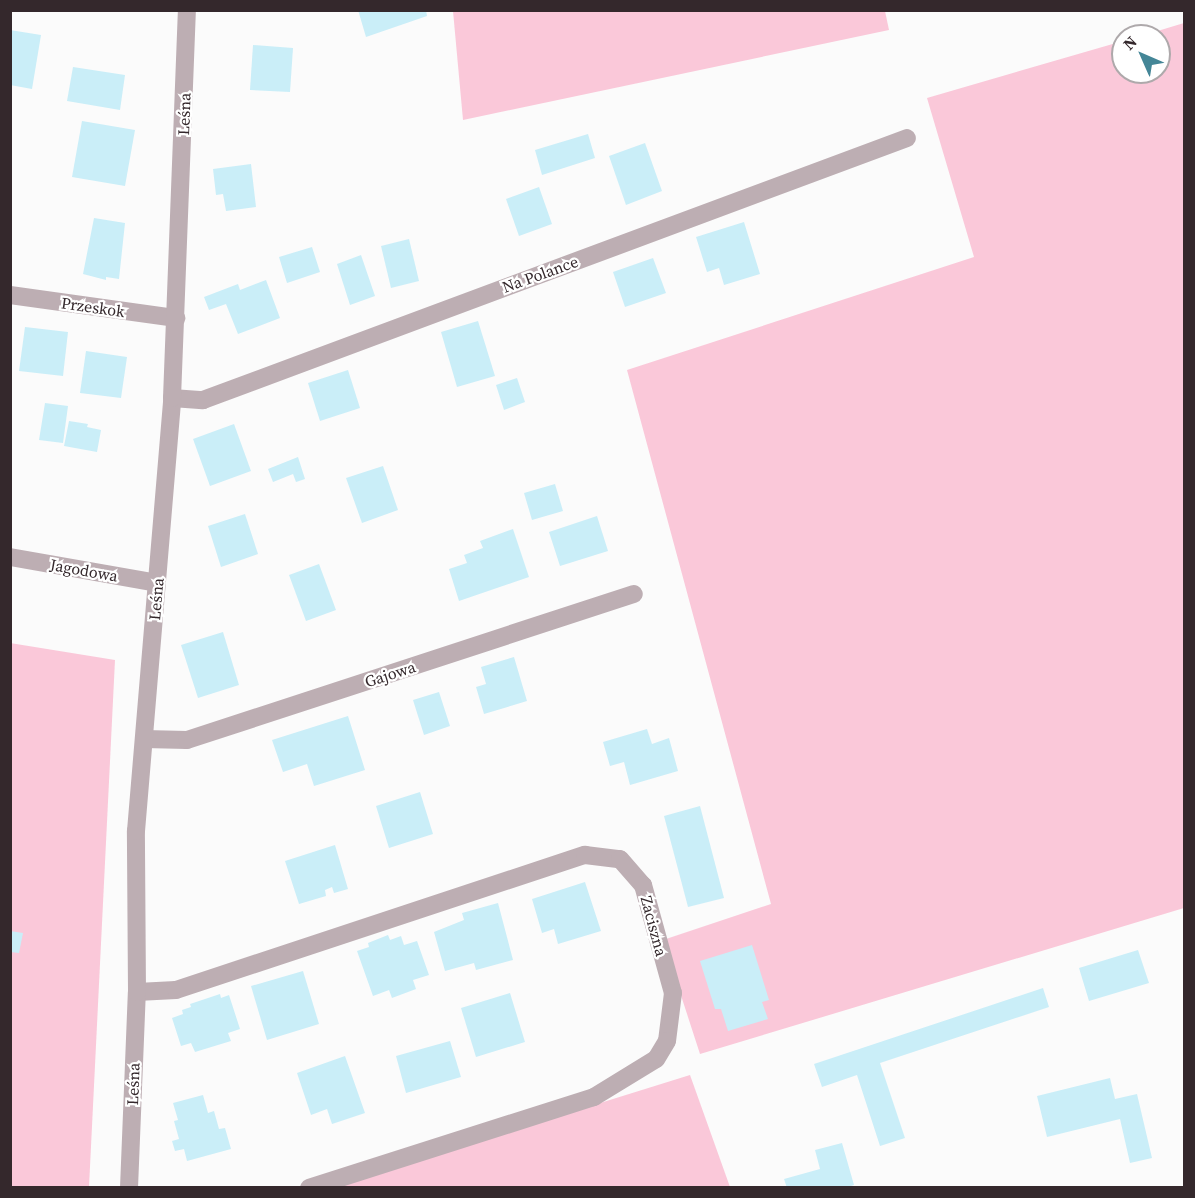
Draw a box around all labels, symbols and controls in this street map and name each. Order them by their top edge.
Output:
north arrow [1111,24,1171,84]
text: N [1118,31,1142,55]
street label: Leśna [174,92,194,136]
street label: Na Polance [499,251,581,297]
street label: Przeskok [60,293,126,321]
street label: Jagodowa [49,555,119,585]
street label: Leśna [145,577,167,621]
street label: Gajowa [362,657,418,691]
street label: Zaciszna [637,894,671,958]
street label: Leśna [123,1062,143,1106]

